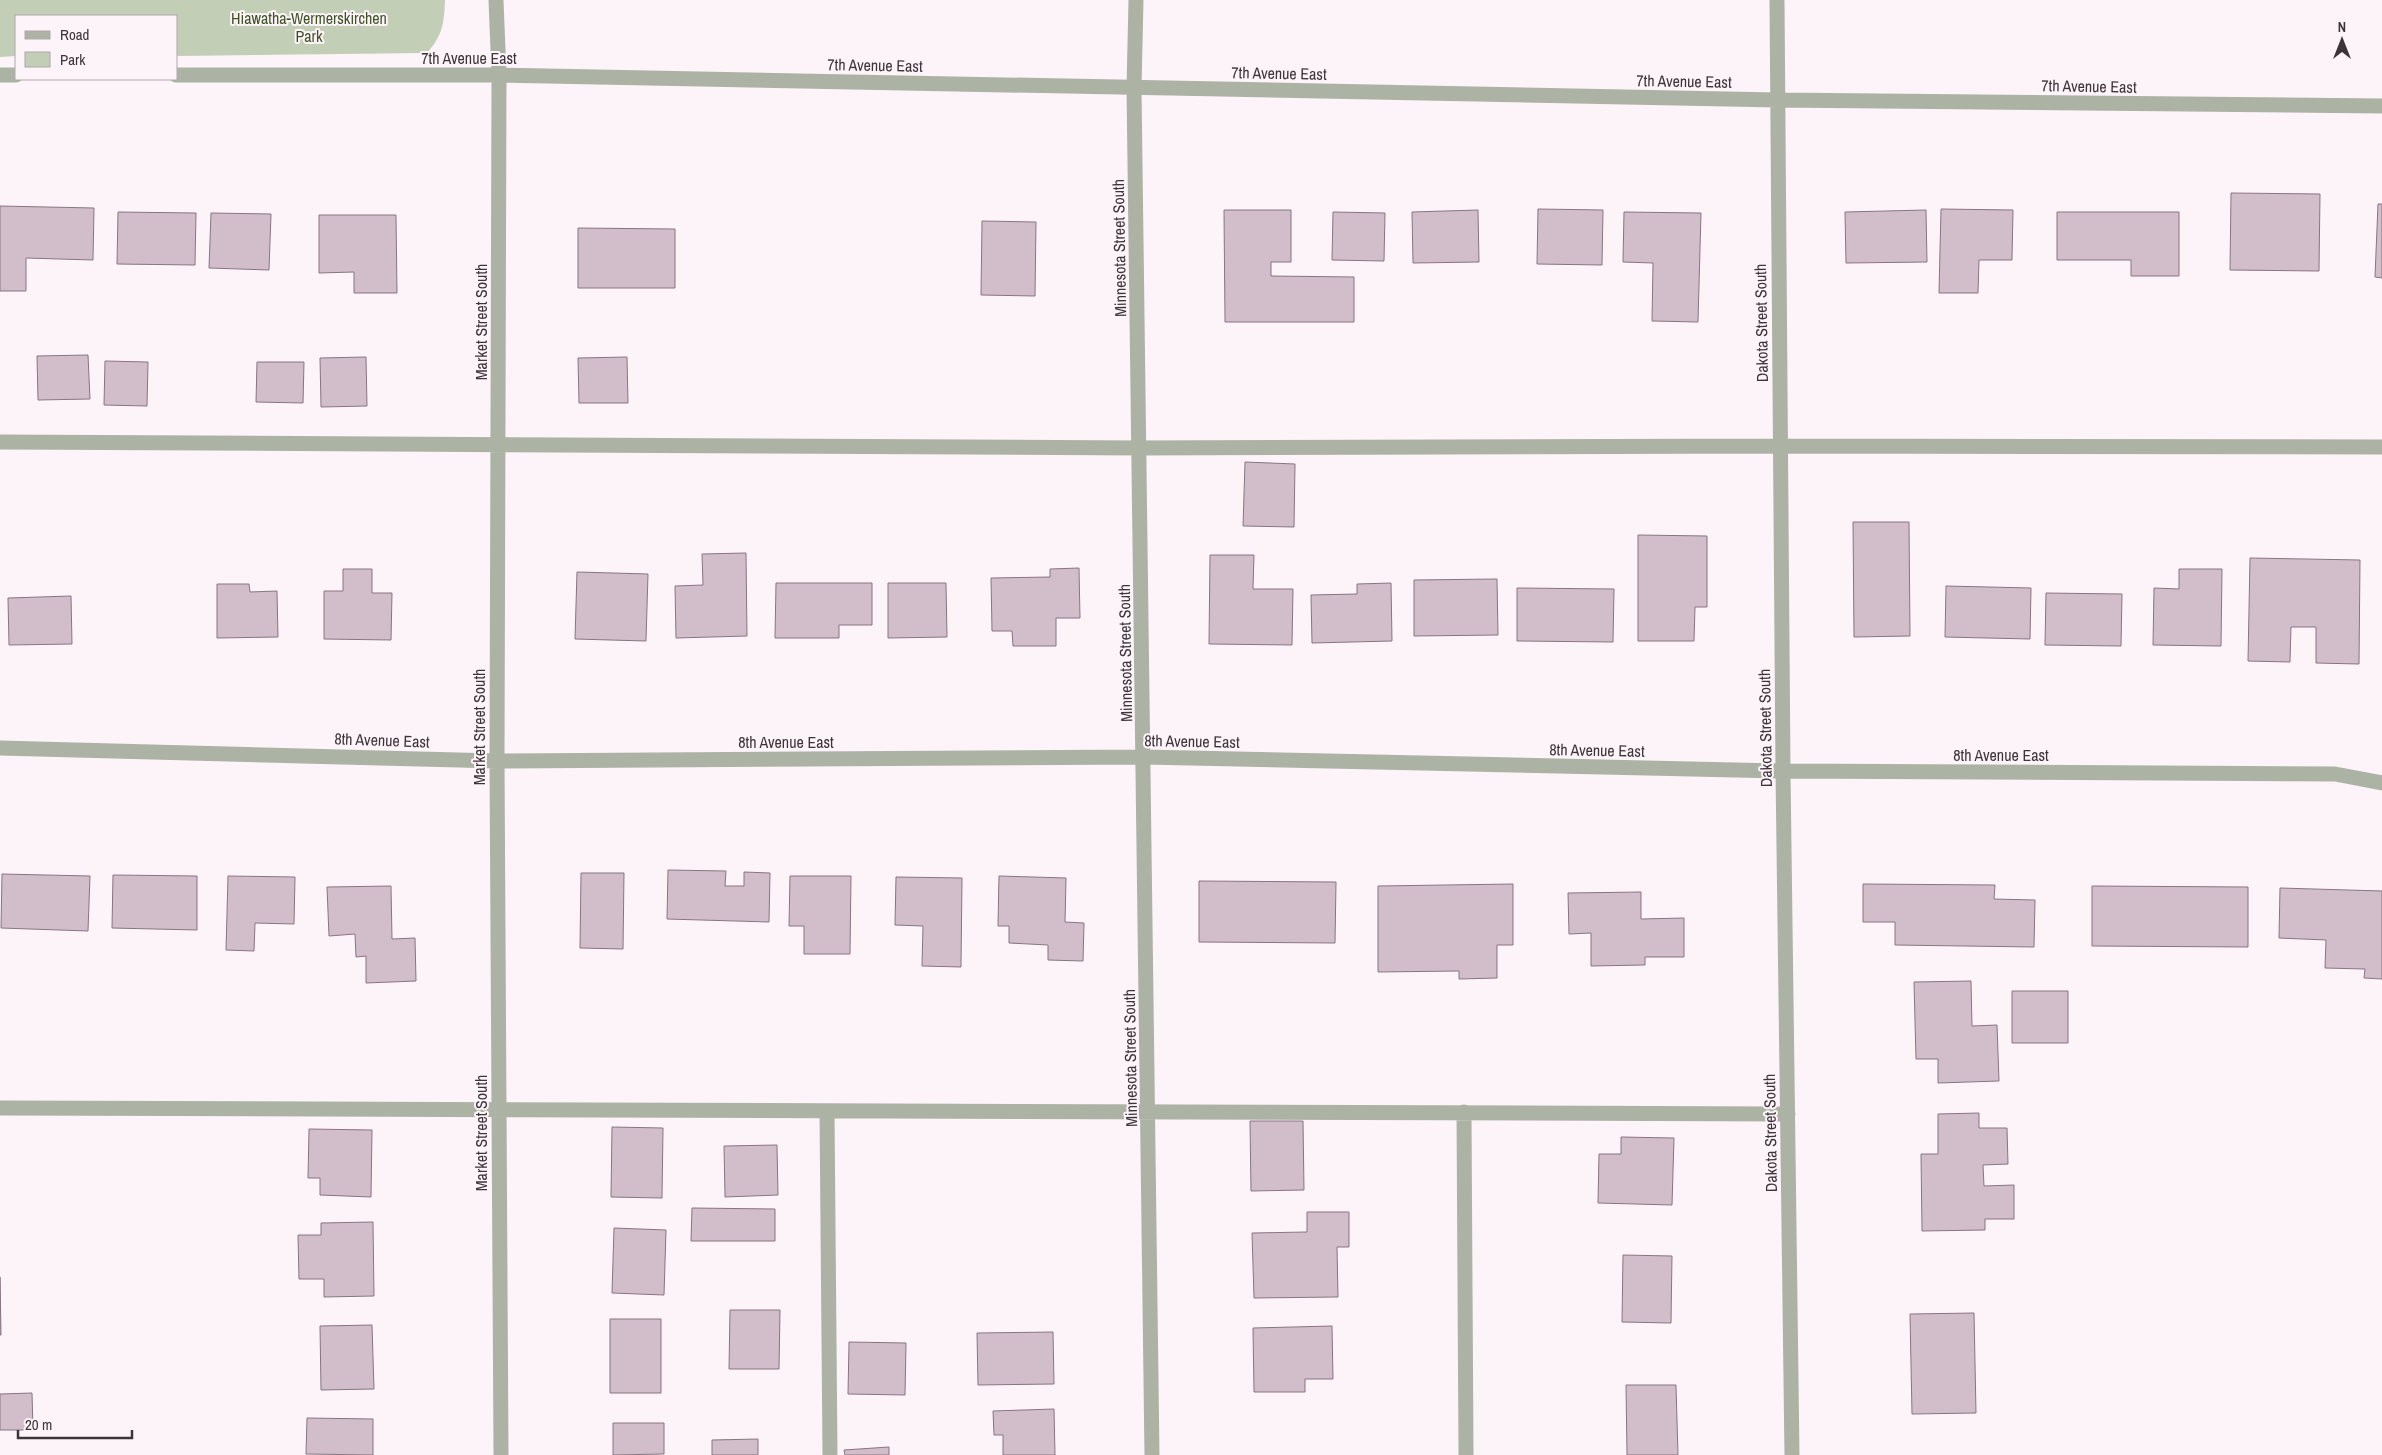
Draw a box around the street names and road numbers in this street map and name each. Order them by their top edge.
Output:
street label: 7th Avenue East [421,47,517,69]
street label: 7th Avenue East [827,53,923,77]
street label: 7th Avenue East [1231,61,1327,85]
street label: 7th Avenue East [1636,69,1732,93]
street label: 7th Avenue East [2041,74,2137,98]
street label: Minnesota Street South [1107,179,1131,317]
street label: Market Street South [470,264,492,380]
street label: Dakota Street South [1749,264,1773,382]
street label: Minnesota Street South [1113,584,1137,722]
street label: Market Street South [468,669,490,785]
street label: Dakota Street South [1753,669,1777,787]
street label: 8th Avenue East [334,727,430,753]
street label: 8th Avenue East [1144,729,1240,753]
street label: 8th Avenue East [738,731,834,753]
street label: 8th Avenue East [1549,738,1645,762]
street label: 8th Avenue East [1953,744,2049,766]
street label: Minnesota Street South [1118,989,1142,1127]
street label: Dakota Street South [1758,1074,1782,1192]
street label: Market Street South [470,1075,492,1191]

